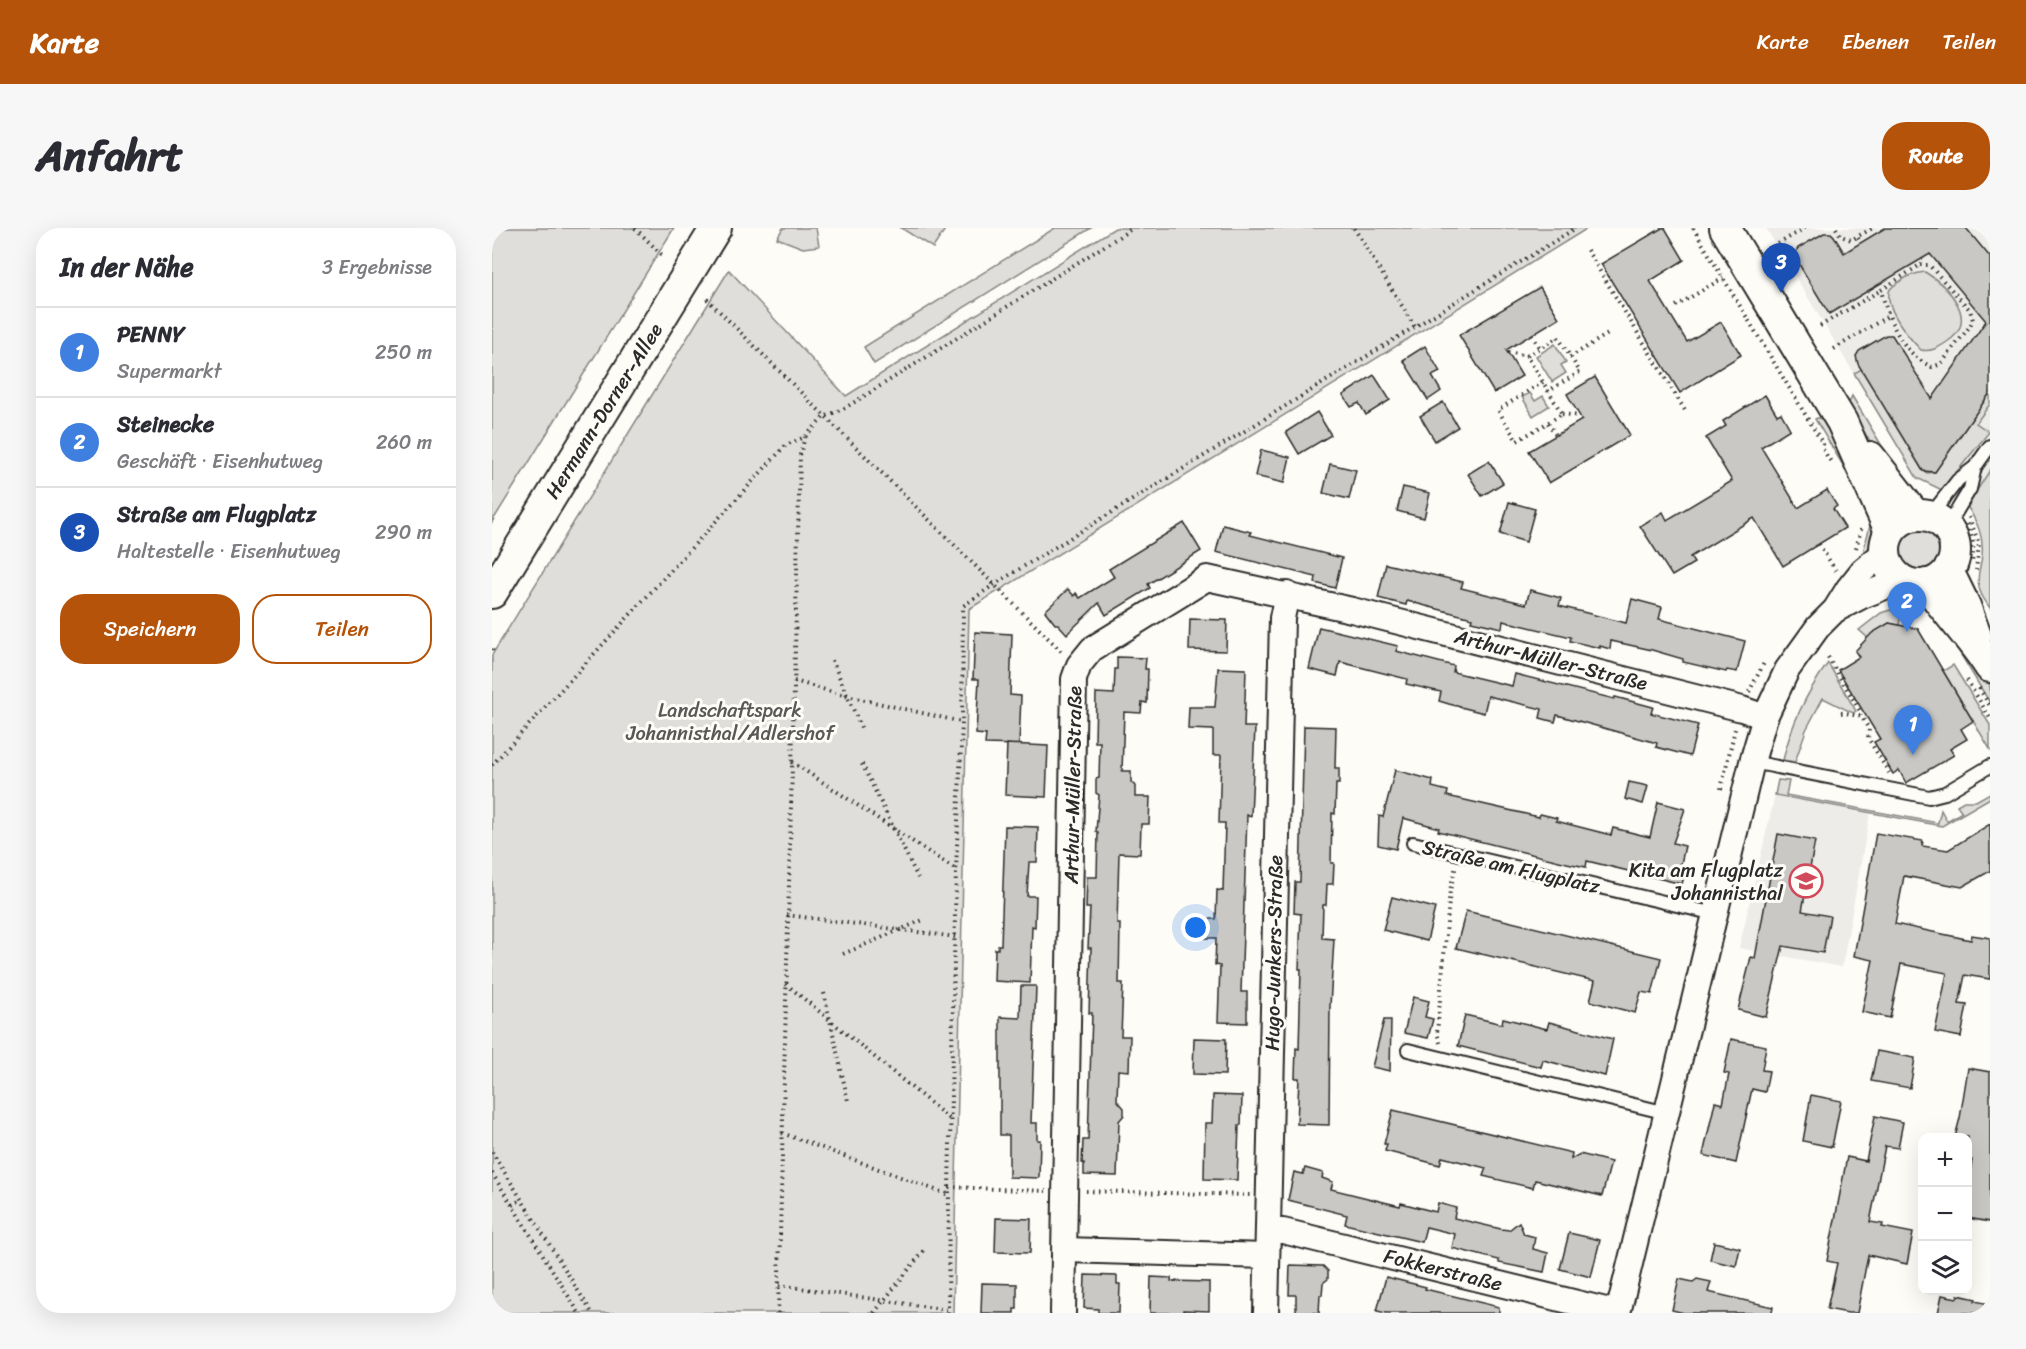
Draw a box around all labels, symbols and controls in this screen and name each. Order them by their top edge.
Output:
text: Karte [30,18,99,67]
text: Karte [1757,23,1809,61]
text: Ebenen [1842,23,1909,61]
text: Teilen [1942,23,1996,61]
text: Anfahrt [36,119,183,193]
button: Route [1882,122,1990,190]
text: In der Nähe [60,244,194,290]
pin: 3 [1762,244,1800,293]
text: 3 Ergebnisse [322,250,432,285]
text: PENNY [117,315,185,354]
street label: Hermann-Dorner-Allee [536,316,673,506]
text: 1 [75,335,84,370]
text: 250 m [375,335,432,370]
text: Supermarkt [117,354,222,389]
text: Steinecke [117,405,214,444]
text: 2 [74,425,85,460]
text: 260 m [376,425,432,460]
text: Geschäft · Eisenhutweg [117,444,323,479]
text: Straße am Flugplatz [117,495,317,534]
text: 3 [74,515,85,550]
text: 290 m [375,515,432,550]
text: Haltestelle · Eisenhutweg [117,534,341,569]
pin: 2 [1888,582,1926,632]
button: Speichern [60,594,240,664]
button: Teilen [252,594,432,664]
street label: Arthur-Müller-Straße [1450,619,1652,701]
street label: Arthur-Müller-Straße [1054,685,1092,885]
park label: Landschaftspark Johannisthal/Adlershof [625,693,836,751]
pin: 1 [1894,706,1932,755]
street label: Straße am Flugplatz [1419,830,1604,905]
place label: Kita am Flugplatz Johannisthal [1629,853,1784,911]
street label: Hugo-Junkers-Straße [1255,855,1293,1051]
school or university icon: Kita am Flugplatz Johannisthal [1788,863,1824,899]
your location [1181,913,1210,942]
map controls [1918,1133,1972,1295]
button: + [1918,1133,1972,1187]
button: − [1918,1187,1972,1241]
street label: Fokkerstraße [1380,1238,1506,1302]
button: layers [1918,1241,1972,1295]

